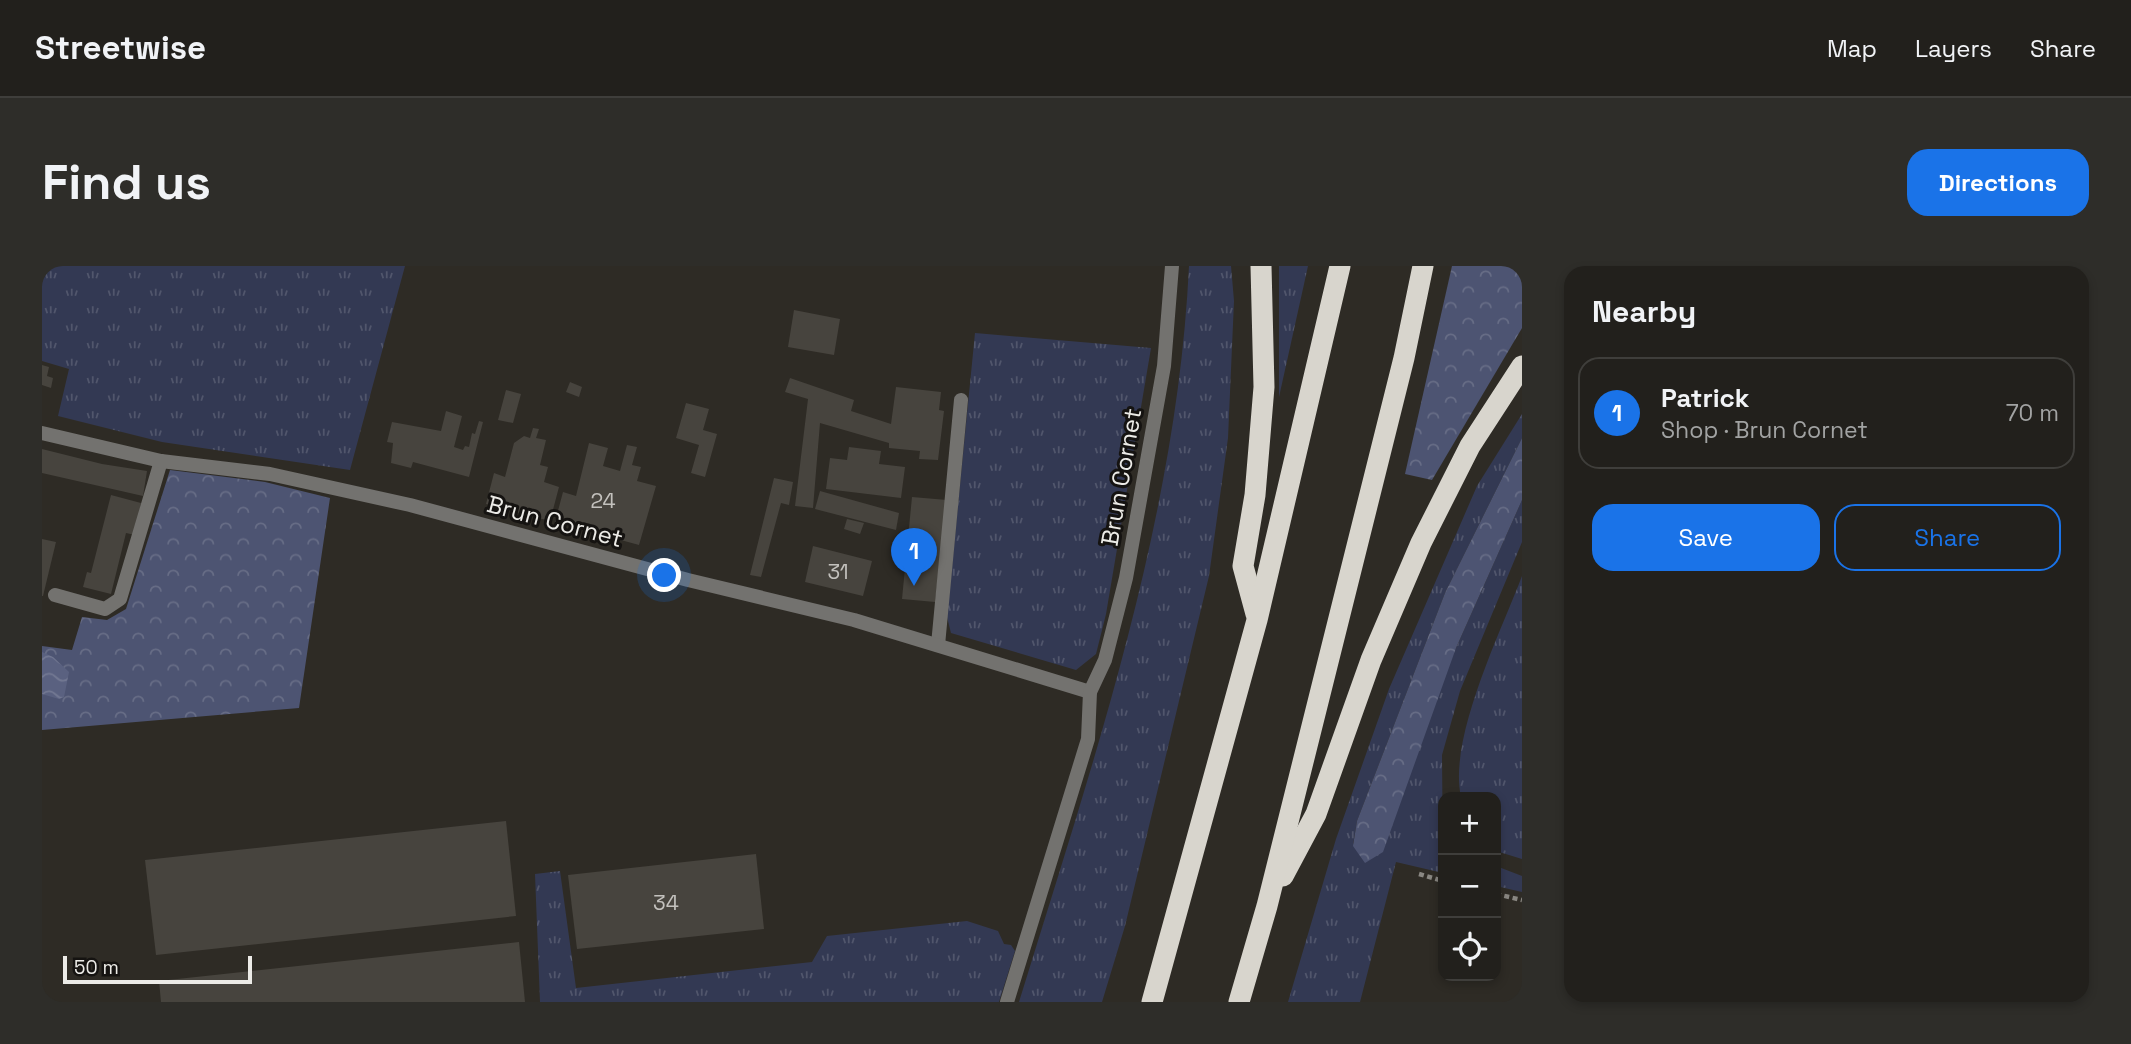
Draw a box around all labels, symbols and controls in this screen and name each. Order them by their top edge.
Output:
text: Streetwise [35,27,206,69]
text: Map [1827,33,1877,64]
text: Layers [1915,33,1992,64]
text: Share [2030,33,2096,64]
button: Directions [1907,149,2089,216]
text: Find us [42,151,211,213]
text: Nearby [1592,292,1696,331]
text: Patrick [1661,381,1750,415]
text: 1 [1612,398,1622,428]
text: 70 m [2006,398,2059,428]
street label: Brun Cornet [1094,406,1148,548]
text: Shop · Brun Cornet [1661,415,1868,445]
house number: 24 [590,487,616,514]
street label: Brun Cornet [484,488,626,554]
button: Save [1592,504,1820,571]
button: Share [1834,504,2061,571]
pin: 1 [891,528,937,586]
your location [647,558,681,592]
house number: 31 [827,558,849,585]
map controls [1438,792,1501,981]
button: + [1438,792,1501,855]
button: − [1438,855,1501,918]
house number: 34 [653,889,679,916]
button: locate [1438,918,1501,981]
scale bar [63,953,252,985]
text: 50 m [74,955,119,980]

